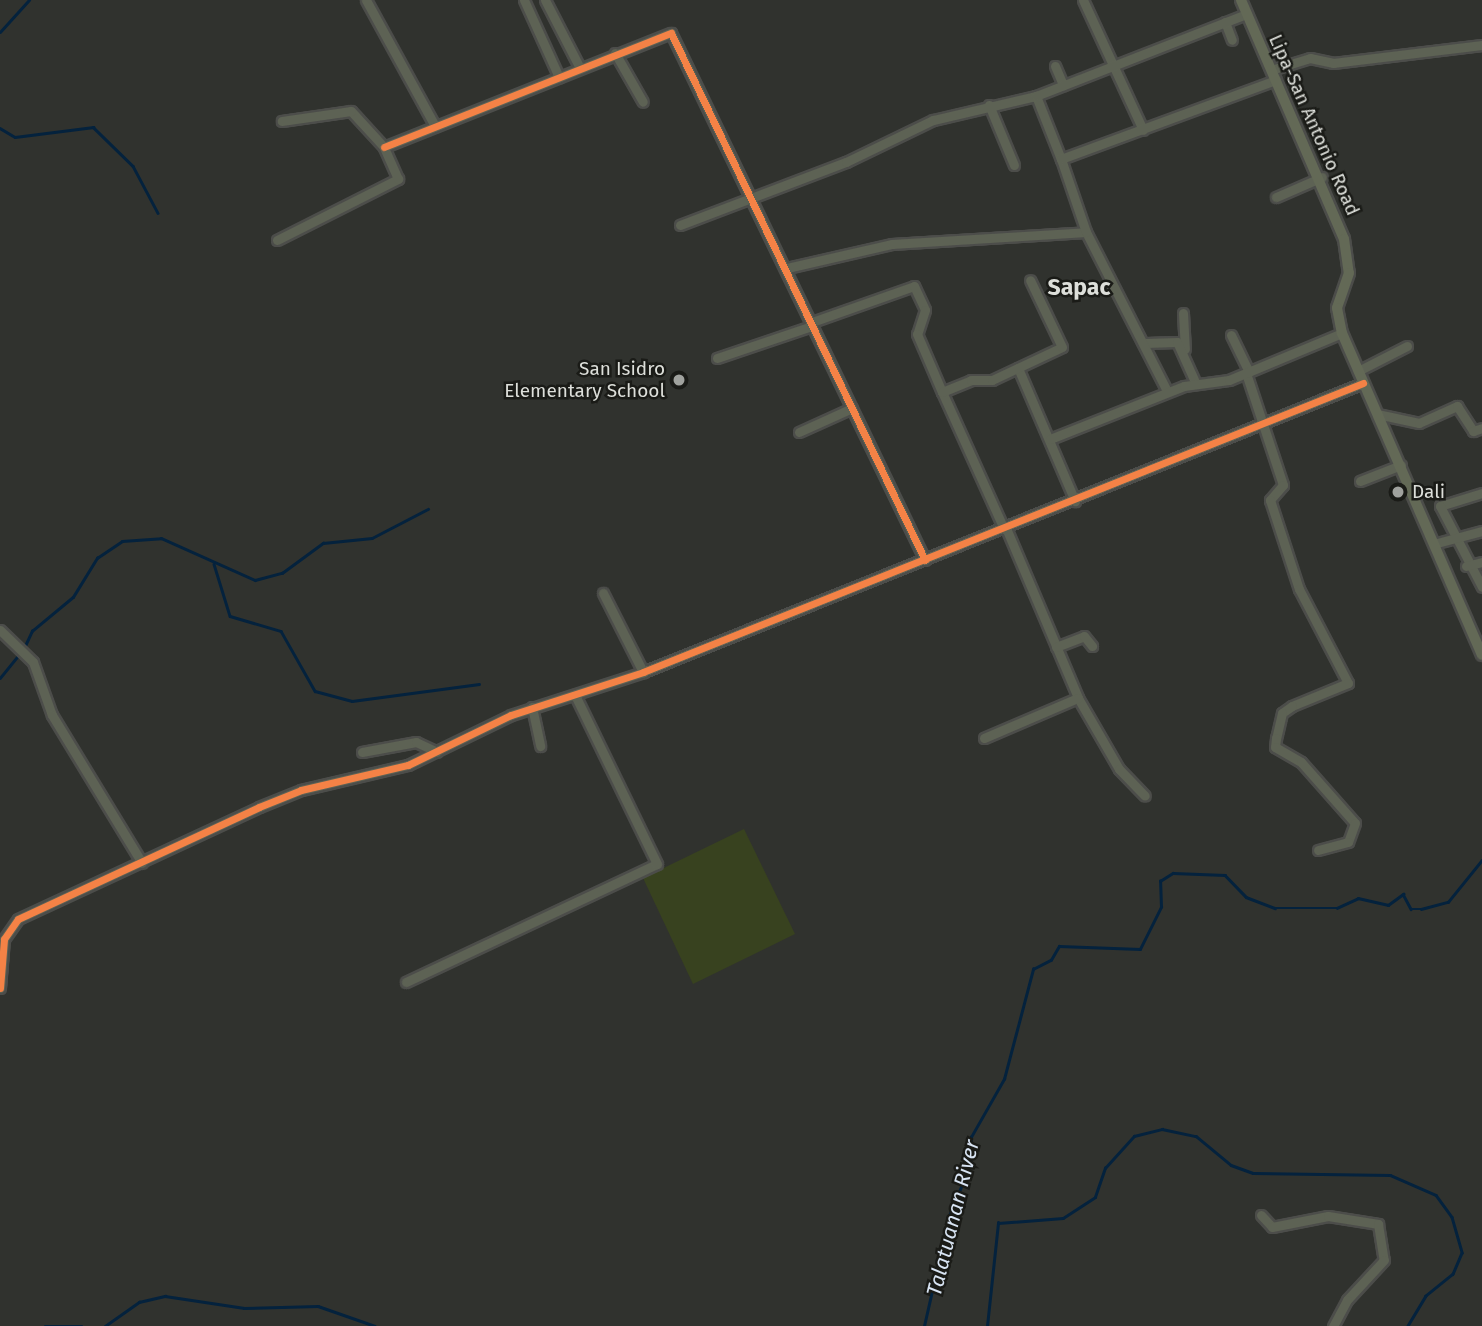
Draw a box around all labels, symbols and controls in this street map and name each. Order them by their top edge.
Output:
street label: Lipa-San Antonio Road [1264,31,1364,219]
district label: Sapac [1048,273,1110,301]
place label: San Isidro Elementary School [504,358,665,402]
marker: San Isidro Elementary School [671,372,687,388]
place label: Dali [1412,481,1445,503]
marker: Dali [1390,484,1406,500]
water label: Talatuanan River [921,1137,985,1299]

